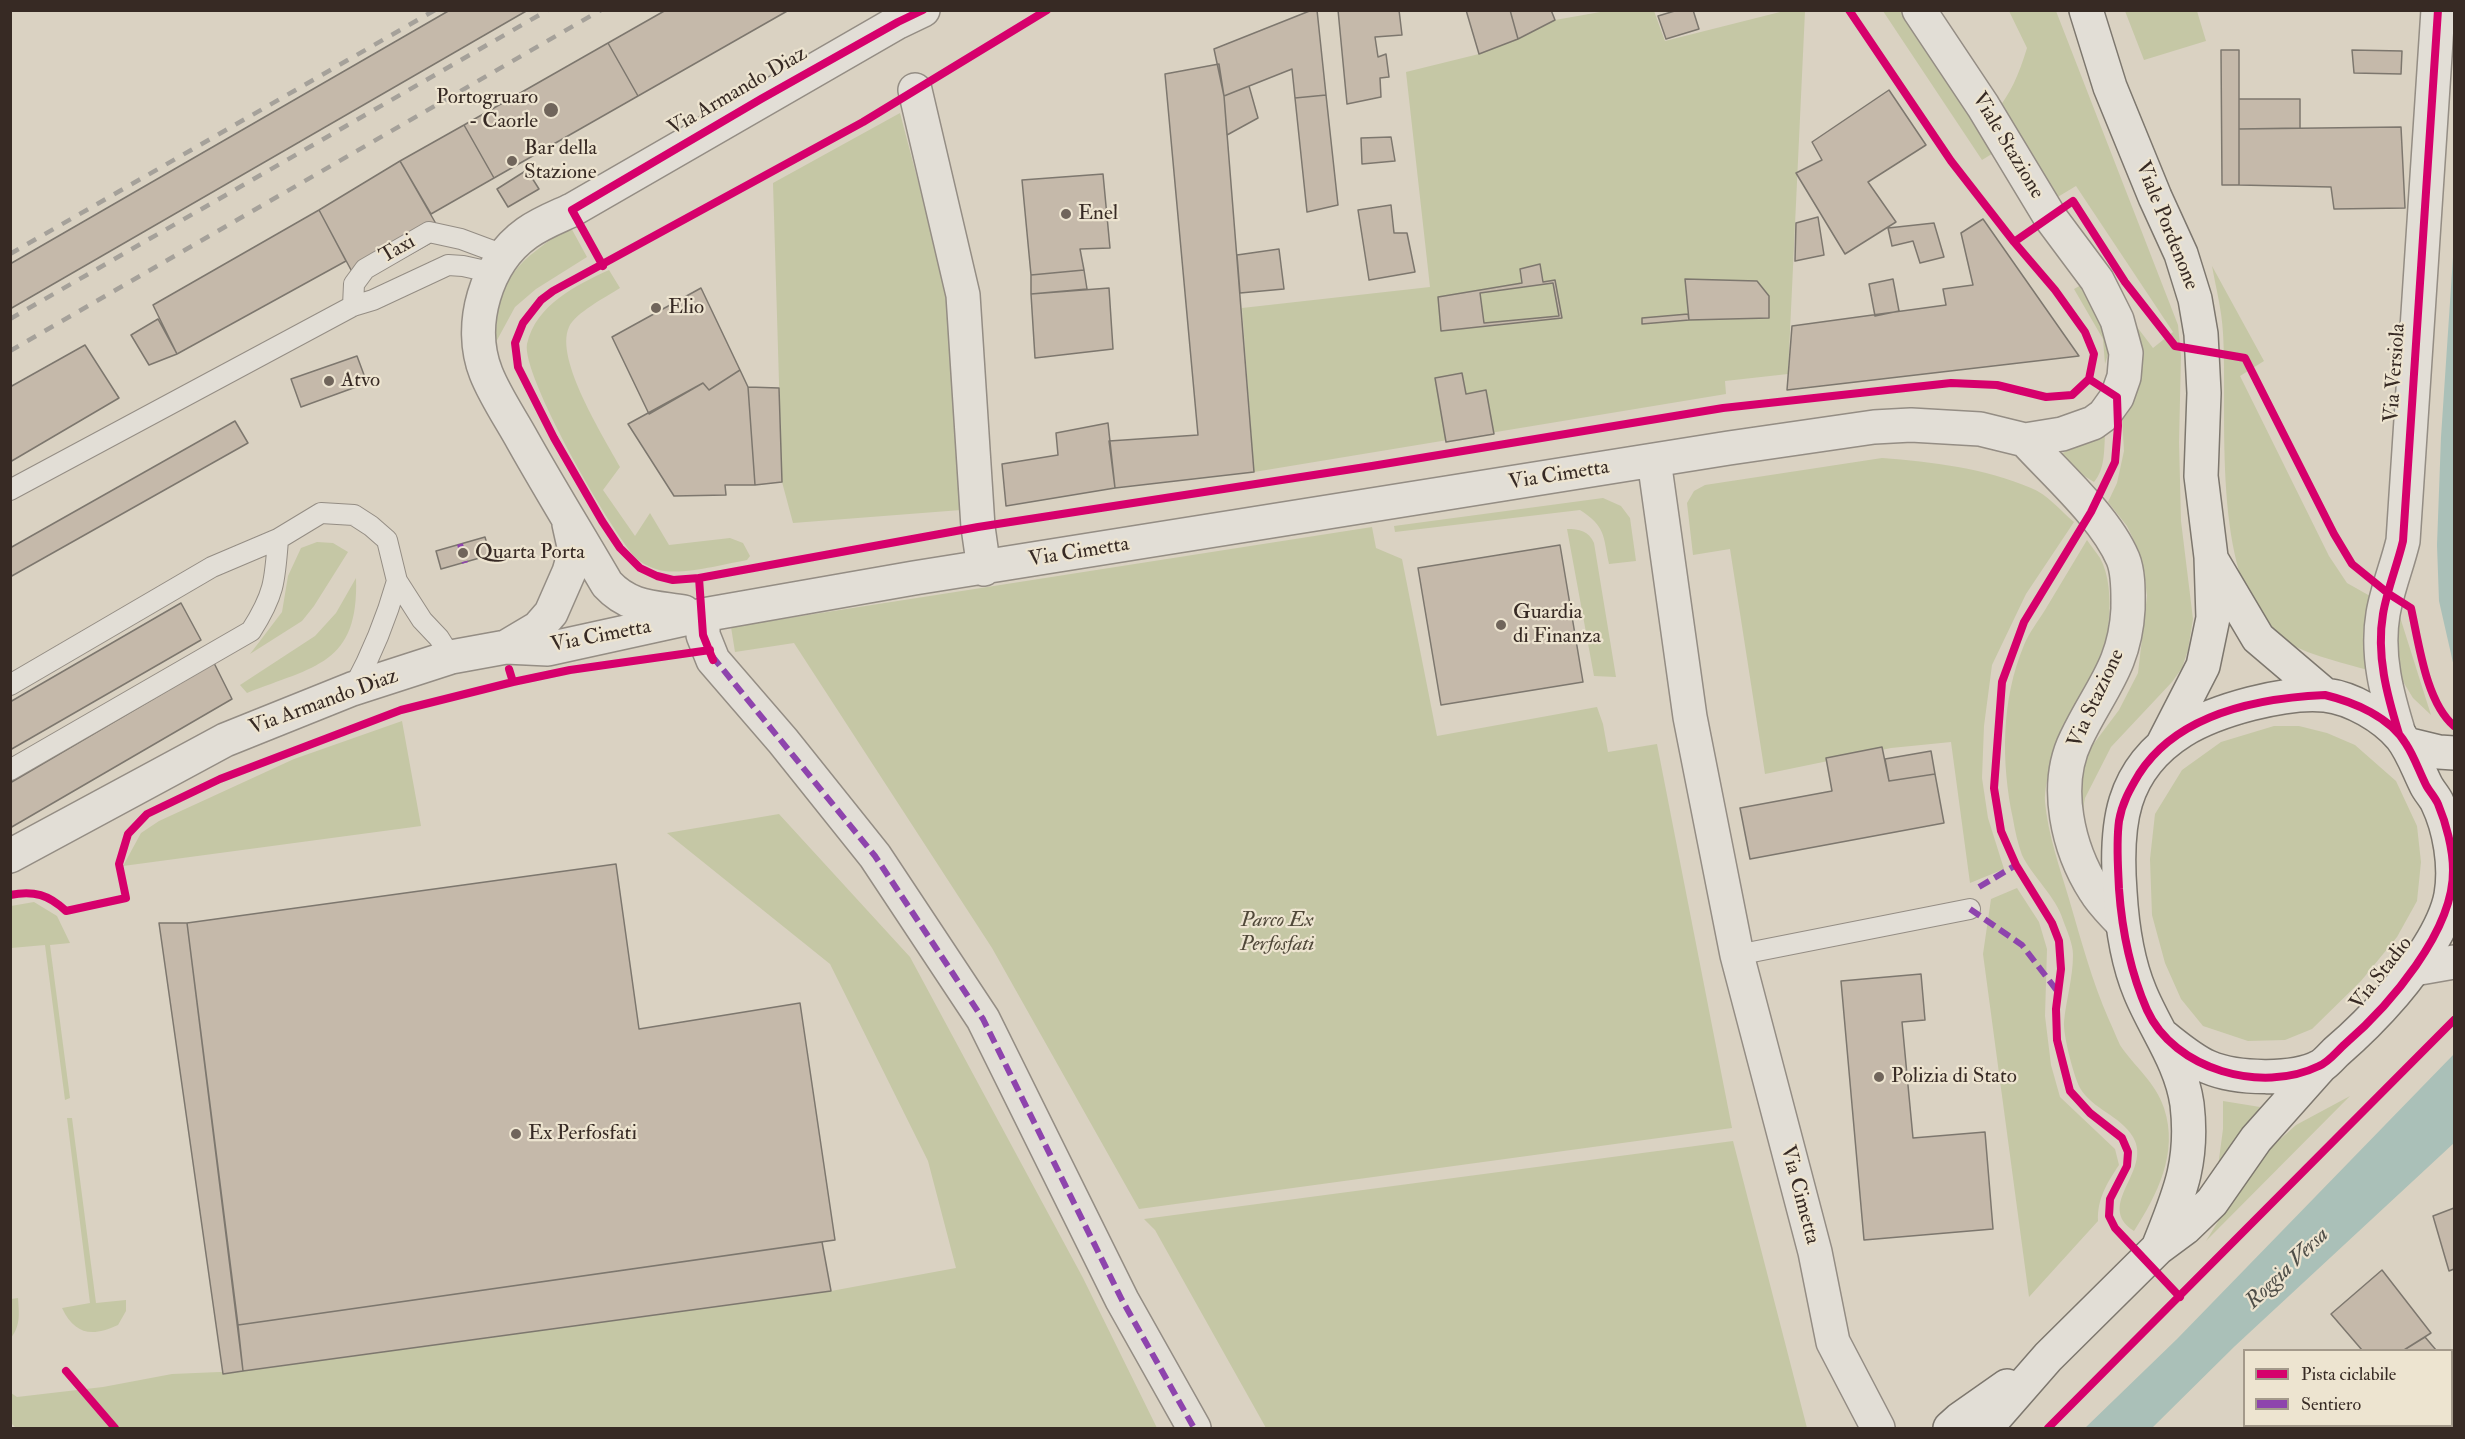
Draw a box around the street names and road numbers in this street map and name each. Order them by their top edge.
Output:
street label: Via Armando Diaz [664,42,812,142]
street label: Viale Stazione [1965,88,2049,204]
street label: Viale Pordenone [2129,158,2203,294]
street label: Taxi [376,230,420,270]
street label: Via Versiola [2380,322,2412,424]
street label: Via Cimetta [1507,456,1611,496]
street label: Via Cimetta [1027,533,1131,573]
street label: Via Cimetta [549,615,653,659]
street label: Via Stazione [2063,646,2131,752]
street label: Via Armando Diaz [246,664,402,742]
street label: Via Stadio [2345,932,2419,1016]
street label: Via Cimetta [1774,1143,1824,1247]

